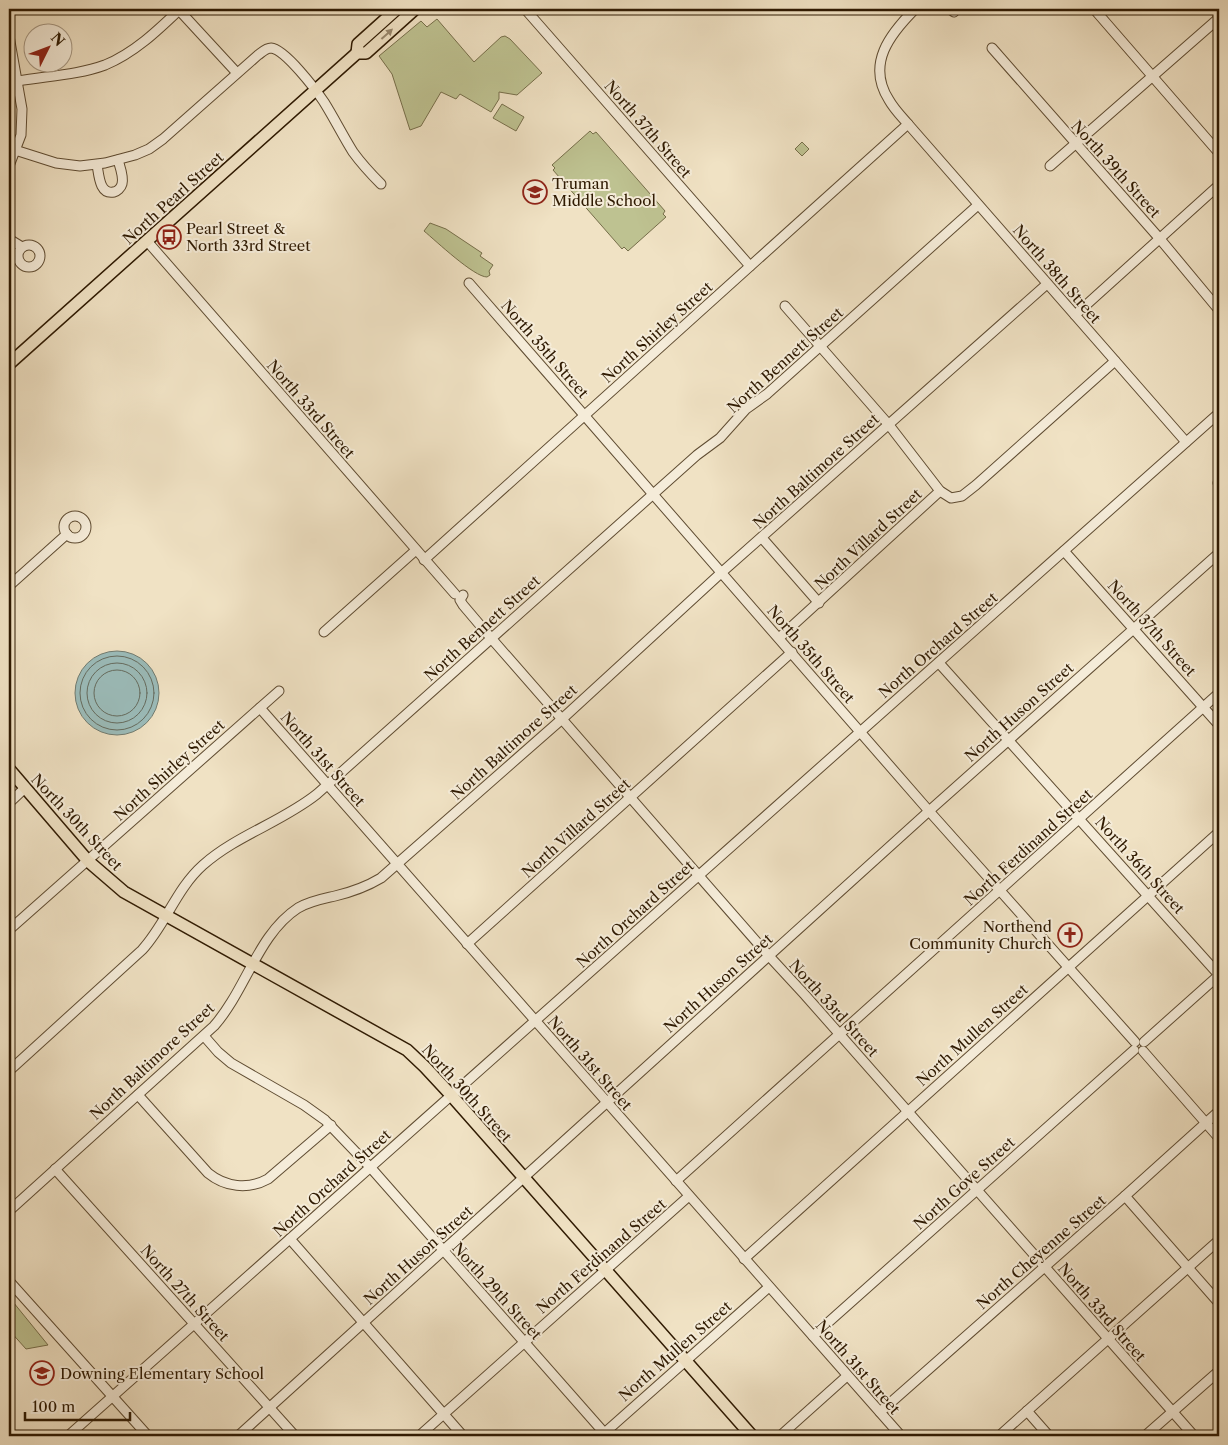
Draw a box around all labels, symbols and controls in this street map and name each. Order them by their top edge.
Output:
north arrow [22,22,72,72]
one-way arrow [381,28,394,39]
text: N [47,29,68,50]
street label: North 37th Street [600,76,696,182]
street label: North 39th Street [1067,116,1165,222]
street label: North Pearl Street [119,147,228,248]
place label: Truman Middle School [552,174,656,210]
school or university icon: Truman Middle School [522,179,548,205]
place label: Pearl Street & North 33rd Street [186,219,311,255]
street label: North 38th Street [1009,221,1105,328]
bus stop icon: Pearl Street & North 33rd Street [156,224,182,250]
street label: North Shirley Street [598,277,717,387]
street label: North 35th Street [497,296,593,402]
street label: North Bennett Street [723,303,847,417]
street label: North 33rd Street [263,356,359,463]
street label: North Baltimore Street [749,409,883,533]
street label: North Villard Street [810,484,926,594]
street label: North Bennett Street [420,571,544,685]
street label: North 37th Street [1104,576,1201,681]
street label: North Orchard Street [875,588,1002,702]
street label: North 35th Street [763,601,859,707]
street label: North Huson Street [961,658,1078,766]
street label: North Baltimore Street [447,680,581,804]
street label: North 31st Street [277,708,370,811]
street label: North Shirley Street [110,715,229,825]
street label: North 30th Street [27,770,127,875]
street label: North Villard Street [518,774,635,882]
street label: North Ferdinand Street [960,784,1097,910]
street label: North 36th Street [1091,812,1189,918]
street label: North Orchard Street [572,856,698,972]
place label: Northend Community Church [909,917,1053,953]
church icon: Northend Community Church [1057,922,1083,948]
street label: North Huson Street [660,929,777,1037]
street label: North 33rd Street [785,955,883,1061]
street label: North Mullen Street [912,979,1032,1090]
street label: North Baltimore Street [86,998,219,1124]
street label: North 31st Street [544,1012,637,1115]
street label: North 30th Street [418,1040,516,1146]
street label: North Orchard Street [269,1125,395,1241]
street label: North Gove Street [909,1132,1019,1233]
street label: North Cheyenne Street [972,1190,1110,1313]
street label: North Ferdinand Street [532,1194,670,1318]
street label: North Huson Street [360,1201,477,1309]
street label: North 29th Street [448,1238,546,1344]
street label: North 27th Street [137,1241,234,1346]
street label: North 33rd Street [1054,1259,1150,1366]
street label: North Mullen Street [615,1296,736,1405]
street label: North 31st Street [812,1316,905,1419]
school or university icon: Downing Elementary School [29,1360,55,1386]
place label: Downing Elementary School [60,1364,265,1383]
scale bar [25,1390,130,1422]
text: 100 m [32,1397,75,1416]

